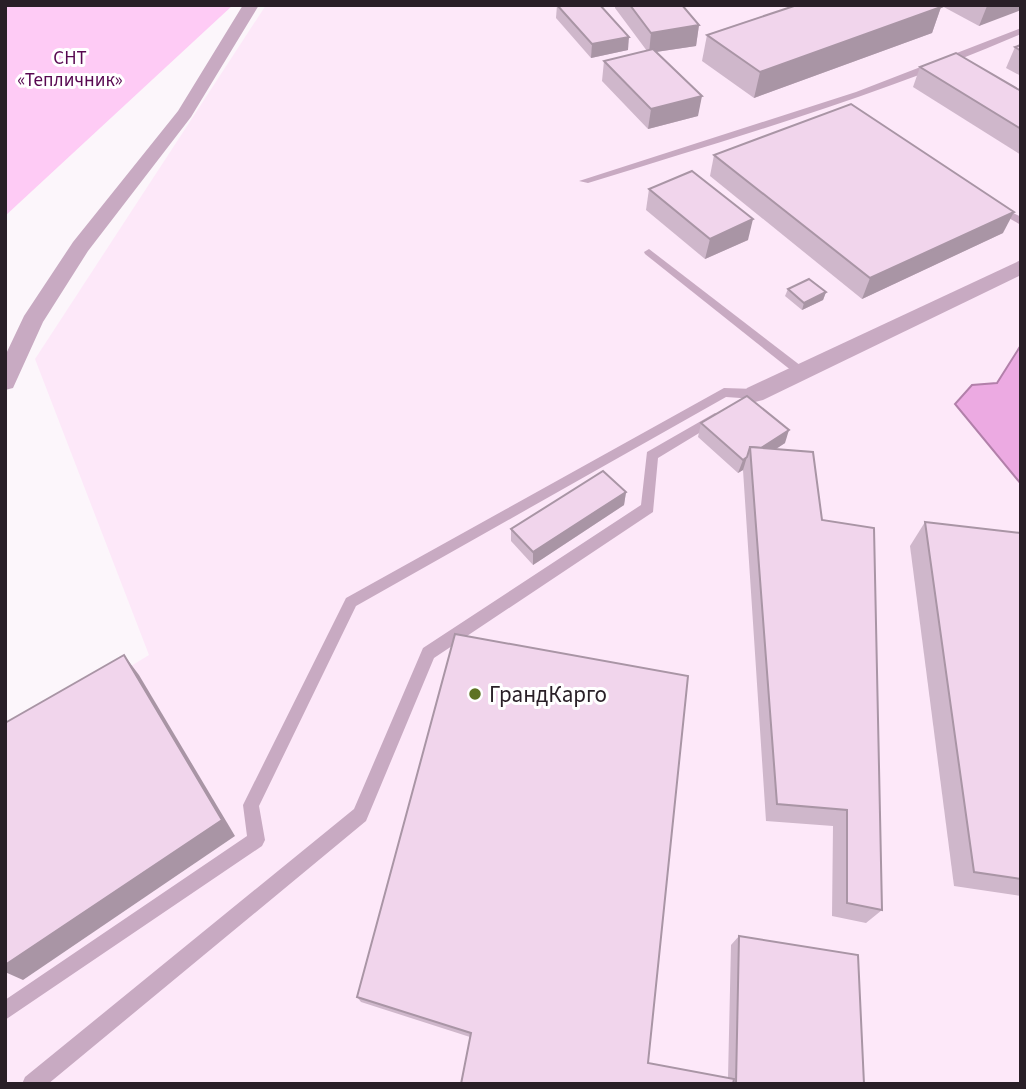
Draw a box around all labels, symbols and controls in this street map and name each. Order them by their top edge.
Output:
park label: СНТ «Тепличник» [17,45,123,94]
place label: ГрандКарго [489,678,607,711]
marker: ГрандКарго [467,686,483,702]

